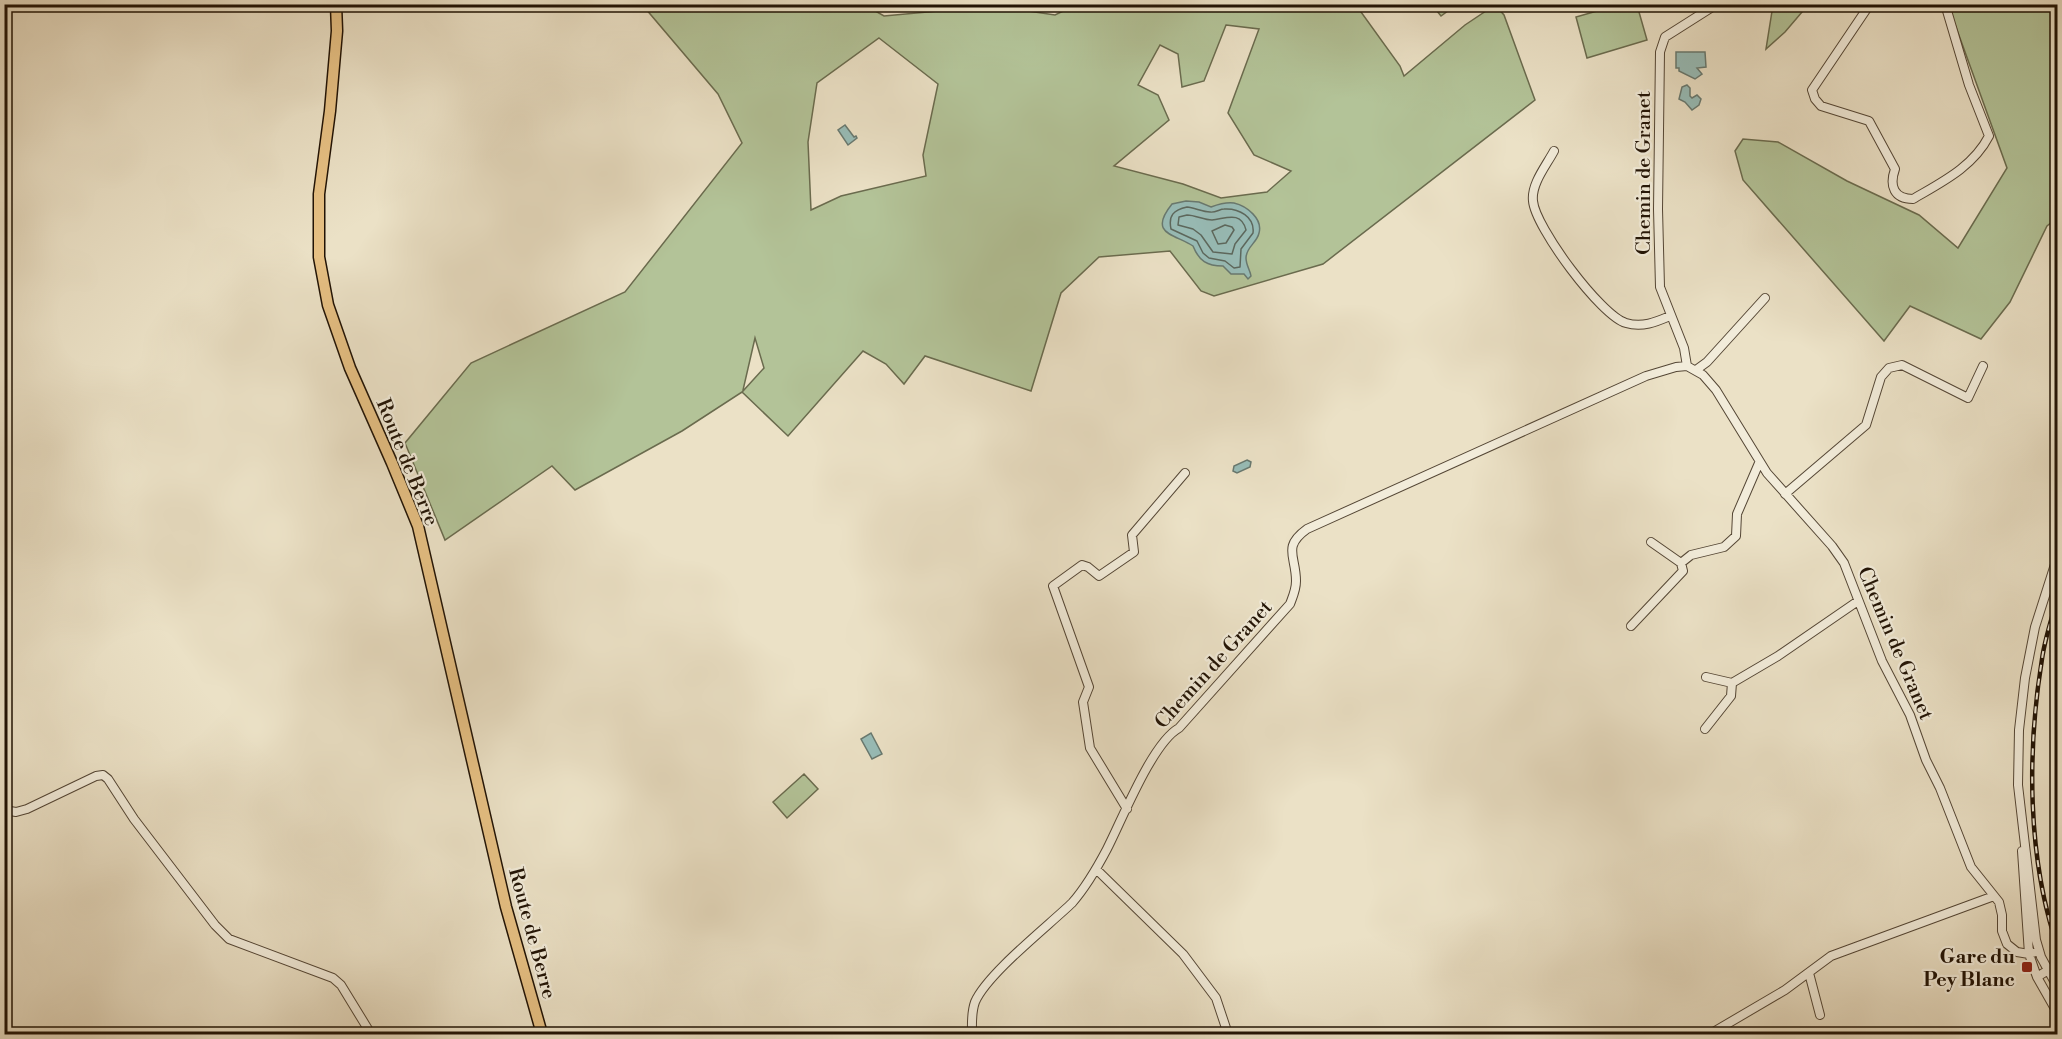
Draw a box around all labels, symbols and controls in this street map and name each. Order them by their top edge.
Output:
street label: Chemin de Granet [1632,91,1657,255]
street label: Route de Berre [370,395,443,530]
street label: Chemin de Granet [1851,563,1938,724]
street label: Chemin de Granet [1150,596,1278,734]
street label: Route de Berre [502,865,561,1002]
place label: Gare du Pey Blanc [1923,945,2016,993]
marker: Gare du Pey Blanc [2020,960,2034,974]

